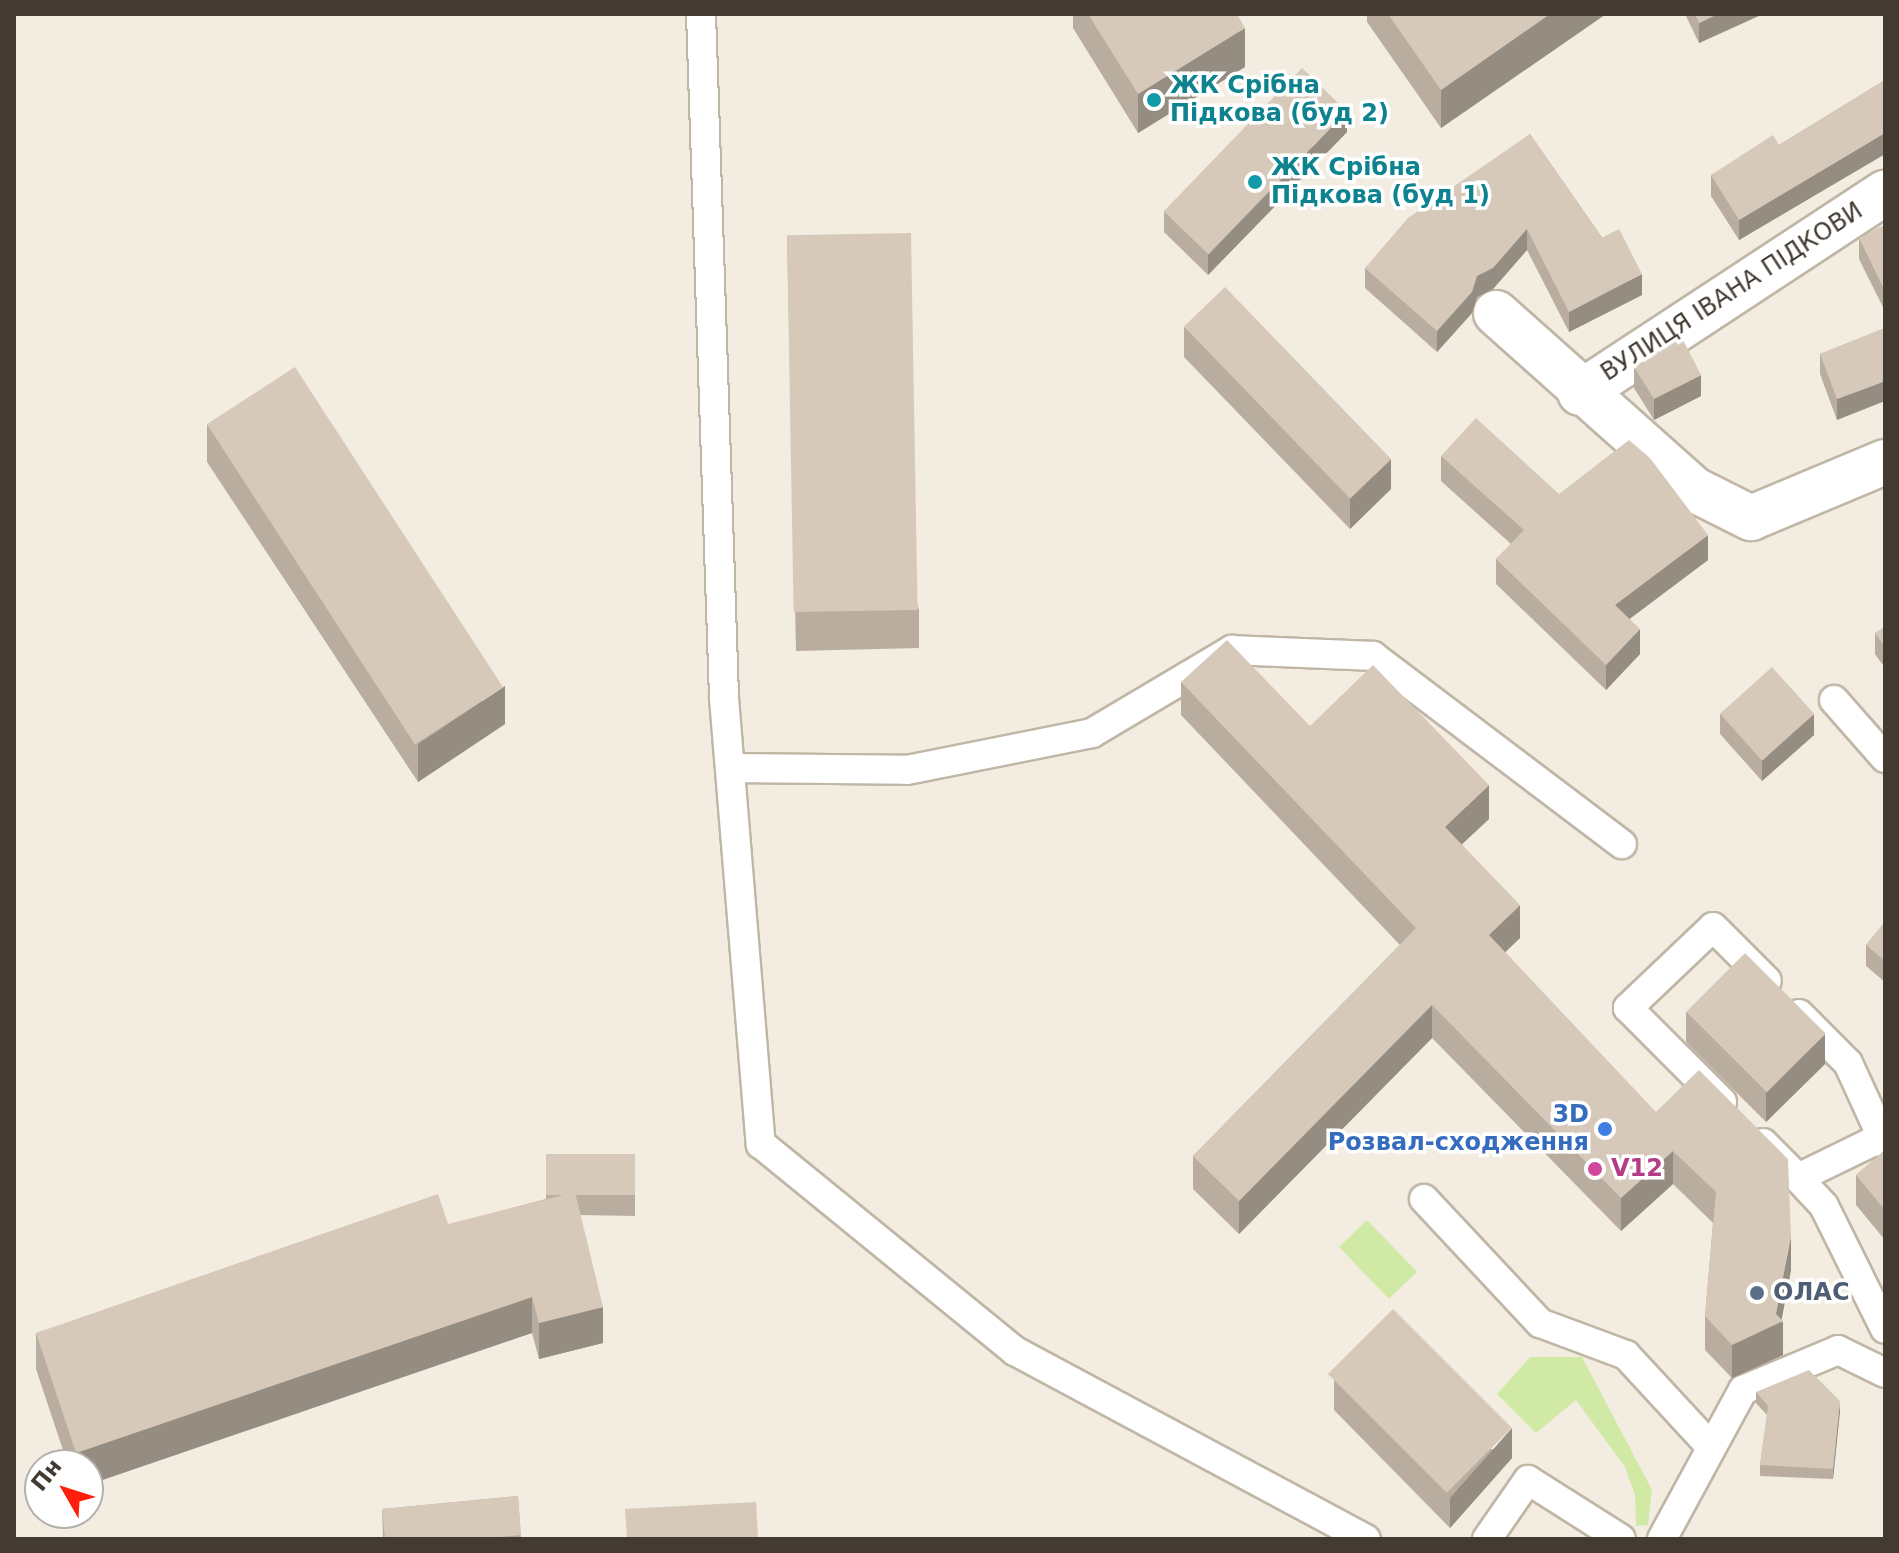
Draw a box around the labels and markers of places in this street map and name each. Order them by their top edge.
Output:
place label: ЖК Срібна Підкова (буд 2) [1170,72,1389,128]
marker: ЖК Срібна Підкова (буд 2) [1145,91,1163,109]
place label: ЖК Срібна Підкова (буд 1) [1271,154,1490,210]
marker: ЖК Срібна Підкова (буд 1) [1246,173,1264,191]
place label: 3D Розвал-сходження [1328,1101,1589,1157]
marker: 3D Розвал-сходження [1596,1120,1614,1138]
place label: V12 [1611,1155,1663,1183]
marker: V12 [1586,1160,1604,1178]
place label: ОЛАС [1773,1279,1850,1307]
marker: ОЛАС [1748,1284,1766,1302]

